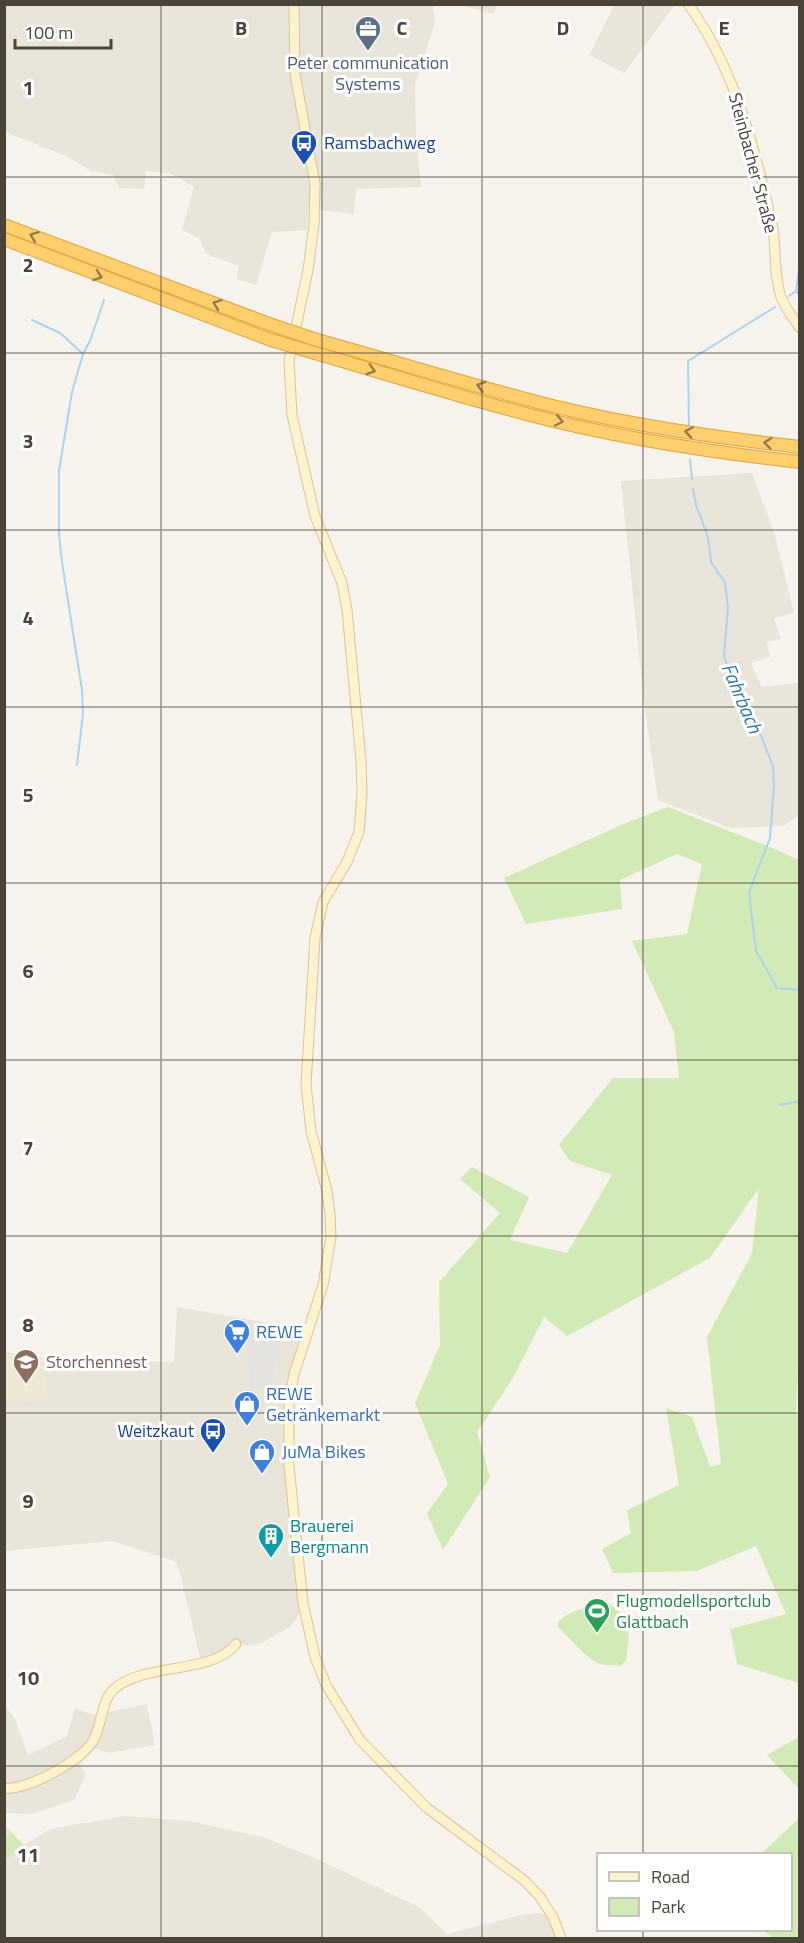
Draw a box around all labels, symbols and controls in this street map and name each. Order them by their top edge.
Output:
scale bar [15,12,111,50]
text: B [235,12,247,43]
text: C [397,12,408,43]
text: D [557,12,569,43]
text: E [718,12,730,43]
office icon: Peter communication Systems [353,14,383,52]
text: 100 m [24,19,73,46]
place label: Peter communication Systems [287,49,449,97]
text: 1 [22,72,34,103]
street label: Steinbacher Straße [722,90,785,236]
bus stop icon: Ramsbachweg [289,128,319,166]
place label: Ramsbachweg [324,129,435,156]
one-way arrow [29,231,40,244]
text: 2 [22,249,34,280]
one-way arrow [92,268,103,281]
one-way arrow [212,299,223,312]
one-way arrow [366,362,376,375]
one-way arrow [476,381,487,393]
one-way arrow [554,414,564,427]
text: 3 [22,425,34,456]
one-way arrow [684,426,694,439]
one-way arrow [764,437,773,450]
text: 4 [22,602,34,633]
water label: Fahrbach [714,658,772,739]
text: 5 [22,779,34,810]
text: 6 [22,955,34,986]
text: 7 [22,1132,34,1163]
text: 8 [22,1309,34,1340]
supermarket icon: REWE [222,1317,252,1355]
place label: REWE [256,1318,303,1345]
school or university icon: Storchennest [11,1347,41,1385]
place label: Storchennest [46,1348,148,1375]
place label: REWE Getränkemarkt [266,1380,381,1428]
shop icon: REWE Getränkemarkt [232,1389,262,1427]
bus stop icon: Weitzkaut [198,1416,228,1454]
place label: Weitzkaut [117,1417,195,1444]
shop icon: JuMa Bikes [247,1437,277,1475]
place label: JuMa Bikes [282,1438,366,1465]
text: 9 [22,1485,34,1516]
place label: Brauerei Bergmann [290,1512,369,1560]
building icon: Brauerei Bergmann [256,1521,286,1559]
place label: Flugmodellsportclub Glattbach [616,1587,771,1635]
sports icon: Flugmodellsportclub Glattbach [582,1596,612,1634]
text: 10 [17,1662,39,1693]
text: 11 [17,1839,39,1870]
legend [597,1853,792,1931]
text: Road [651,1863,690,1890]
text: Park [651,1893,686,1920]

